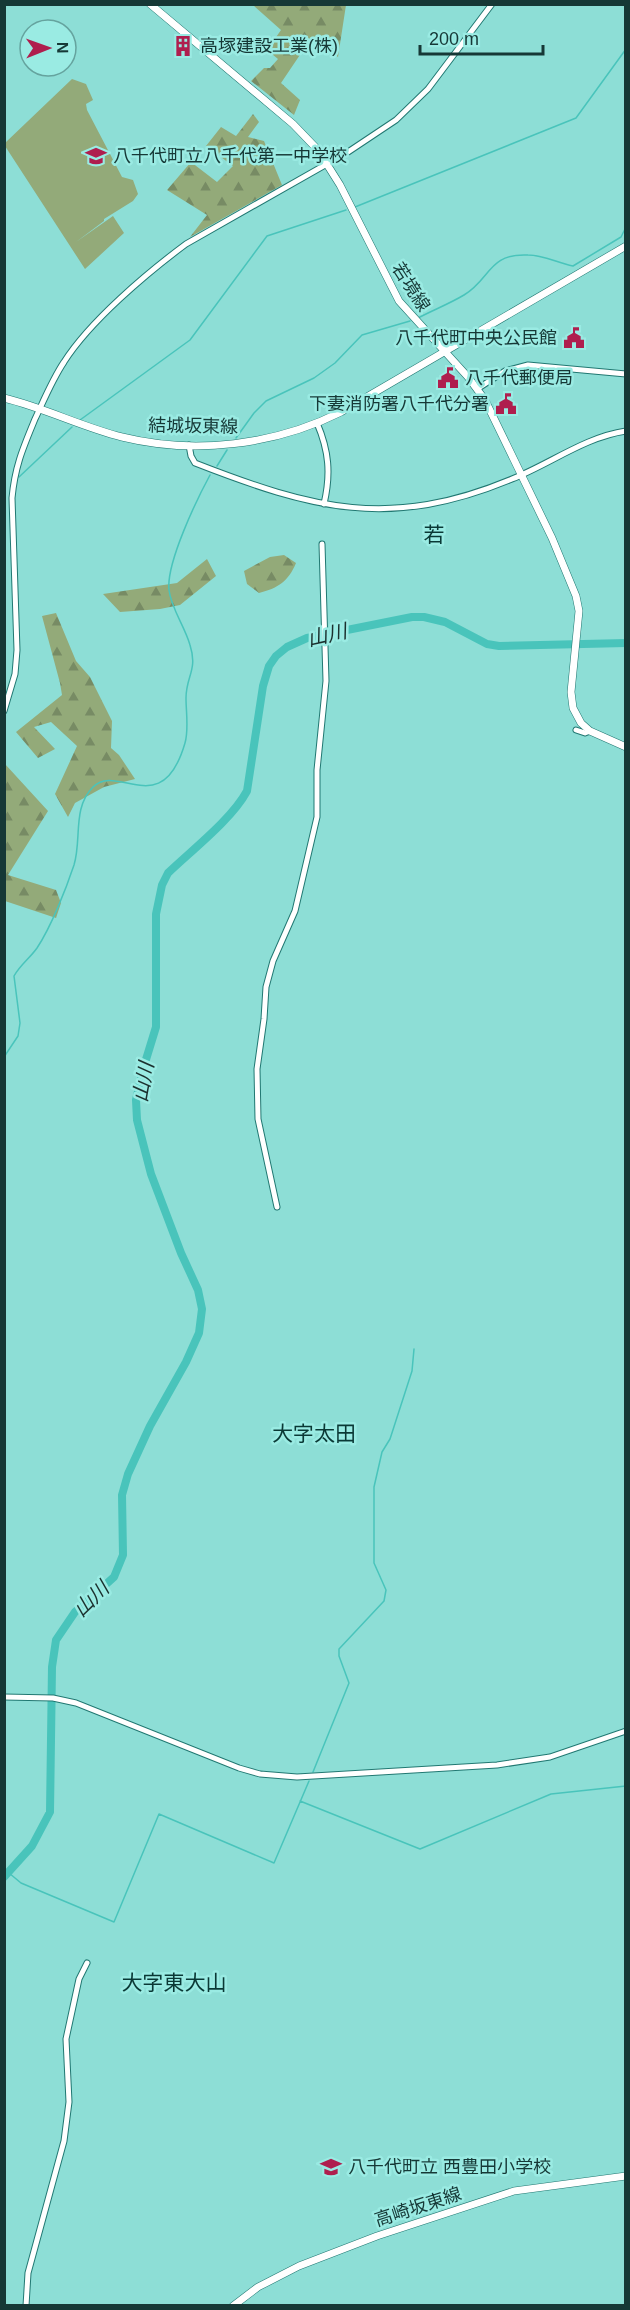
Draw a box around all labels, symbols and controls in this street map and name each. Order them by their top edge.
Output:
north arrow [18,18,78,78]
scale bar [420,18,543,56]
text: 200 m [429,29,479,49]
building icon: 高塚建設工業(株) [171,34,195,58]
place label: 高塚建設工業(株) [200,36,338,56]
text: N [54,42,71,54]
school or university icon: 八千代町立八千代第一中学校 [84,144,108,168]
place label: 八千代町立八千代第一中学校 [113,146,347,166]
street label: 若境線 [388,259,434,315]
public building icon: 八千代町中央公民館 [562,326,586,350]
place label: 八千代町中央公民館 [395,328,557,348]
public building icon: 八千代郵便局 [436,366,460,390]
place label: 八千代郵便局 [465,368,573,388]
public building icon: 下妻消防署八千代分署 [494,392,518,416]
place label: 下妻消防署八千代分署 [309,394,489,414]
street label: 結城坂東線 [148,415,238,437]
district label: 若 [424,523,445,546]
water label: 山川 [305,619,351,650]
water label: 山川 [129,1058,158,1104]
district label: 大字太田 [272,1422,356,1445]
water label: 山川 [69,1576,114,1621]
district label: 大字東大山 [122,1971,227,1994]
school or university icon: 八千代町立 西豊田小学校 [319,2155,343,2179]
place label: 八千代町立 西豊田小学校 [348,2157,551,2177]
street label: 高崎坂東線 [372,2184,464,2230]

